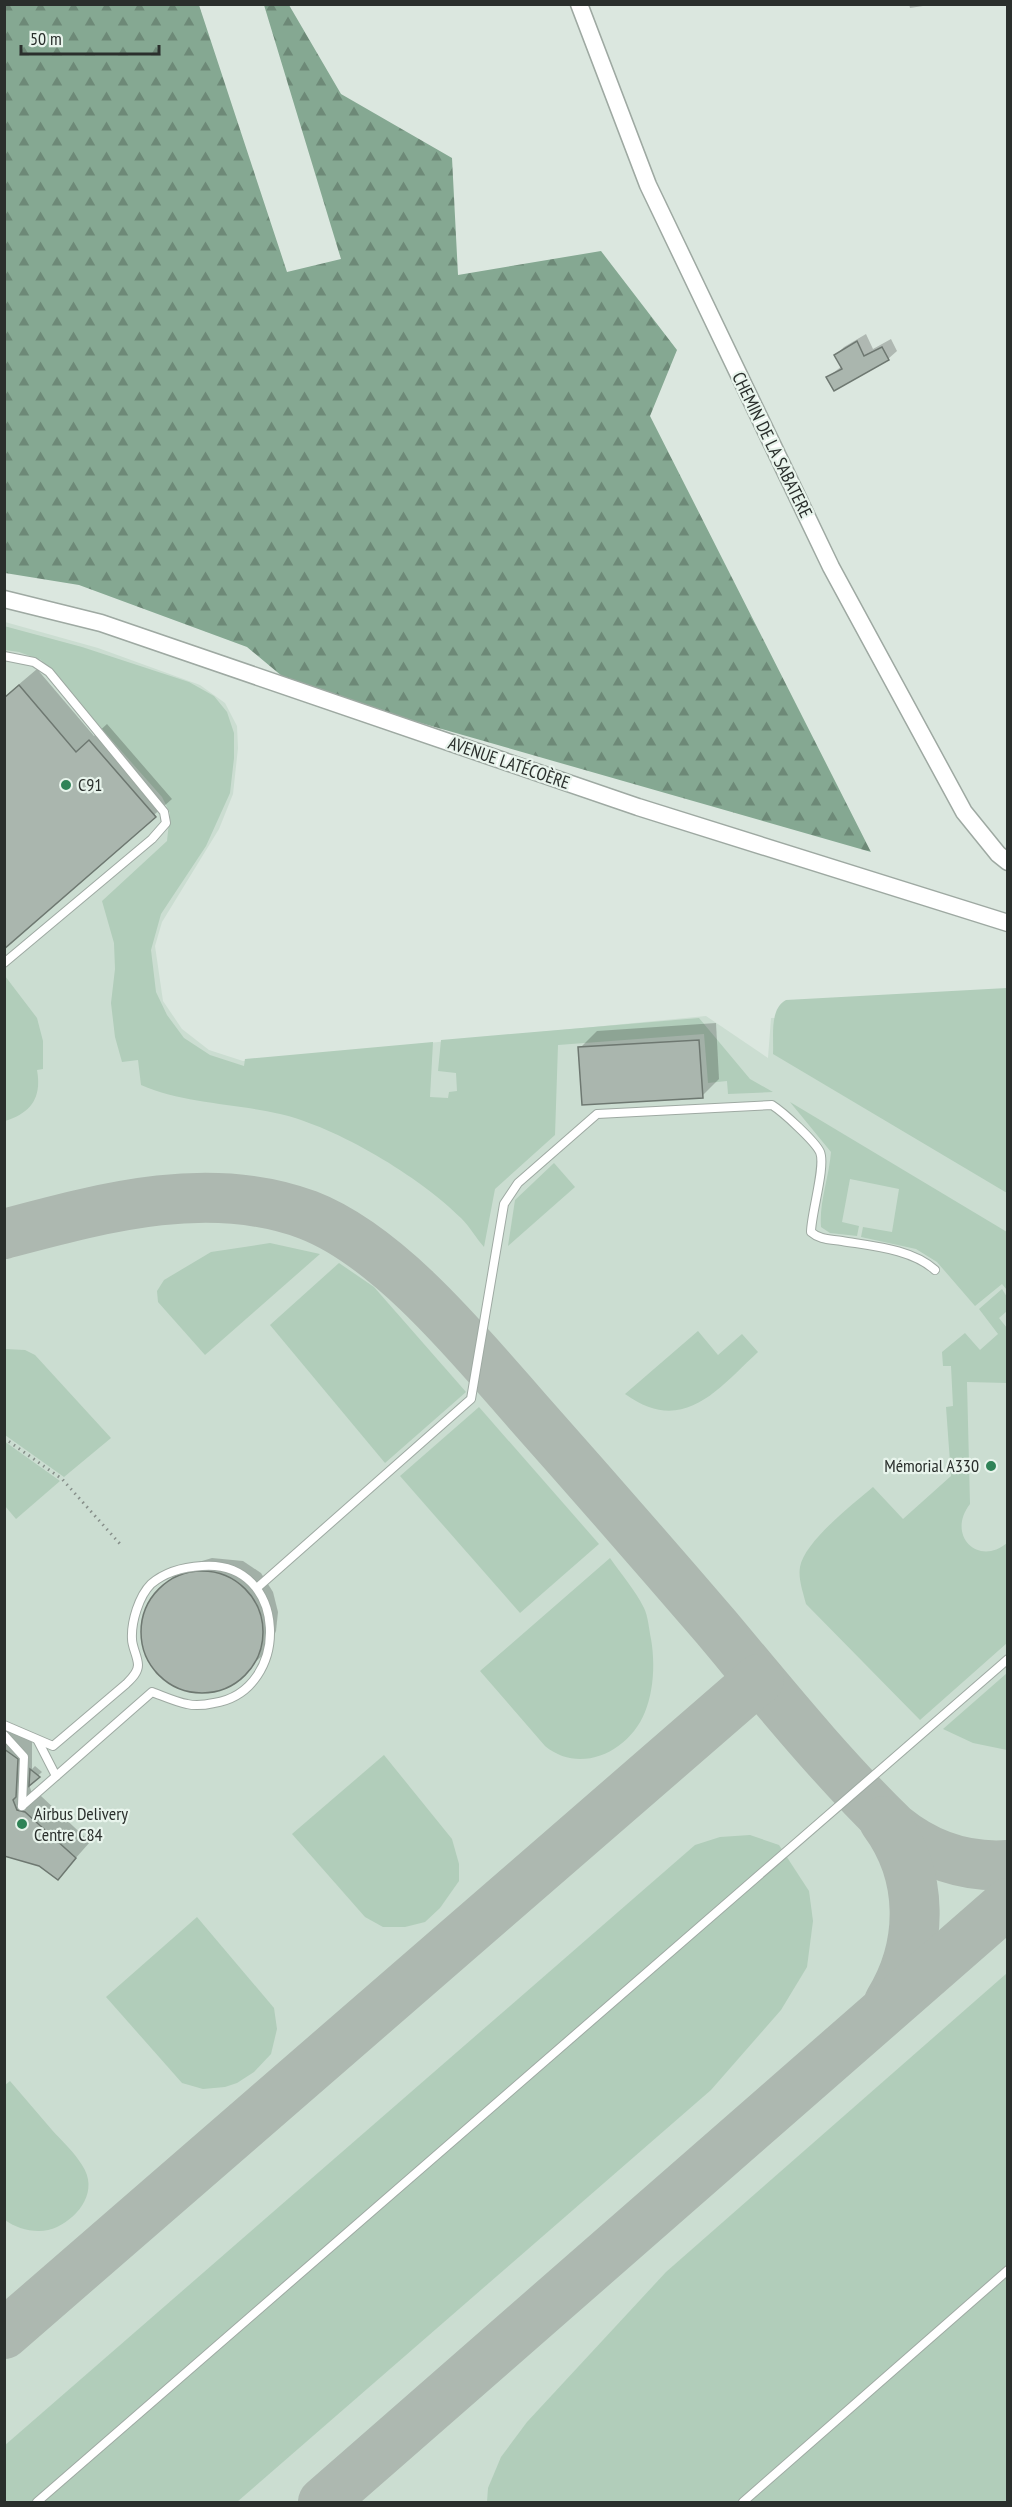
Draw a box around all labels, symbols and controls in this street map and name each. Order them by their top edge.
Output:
scale bar [21,18,159,56]
text: 50 m [30,27,62,50]
street label: CHEMIN DE LA SABATERE [727,368,818,521]
street label: AVENUE LATÉCOÈRE [445,731,573,794]
place label: C91 [78,773,102,796]
marker: C91 [59,778,73,792]
place label: Mémorial A330 [884,1454,979,1477]
marker: Mémorial A330 [984,1459,998,1473]
place label: Airbus Delivery Centre C84 [34,1802,128,1846]
marker: Airbus Delivery Centre C84 [15,1817,29,1831]

